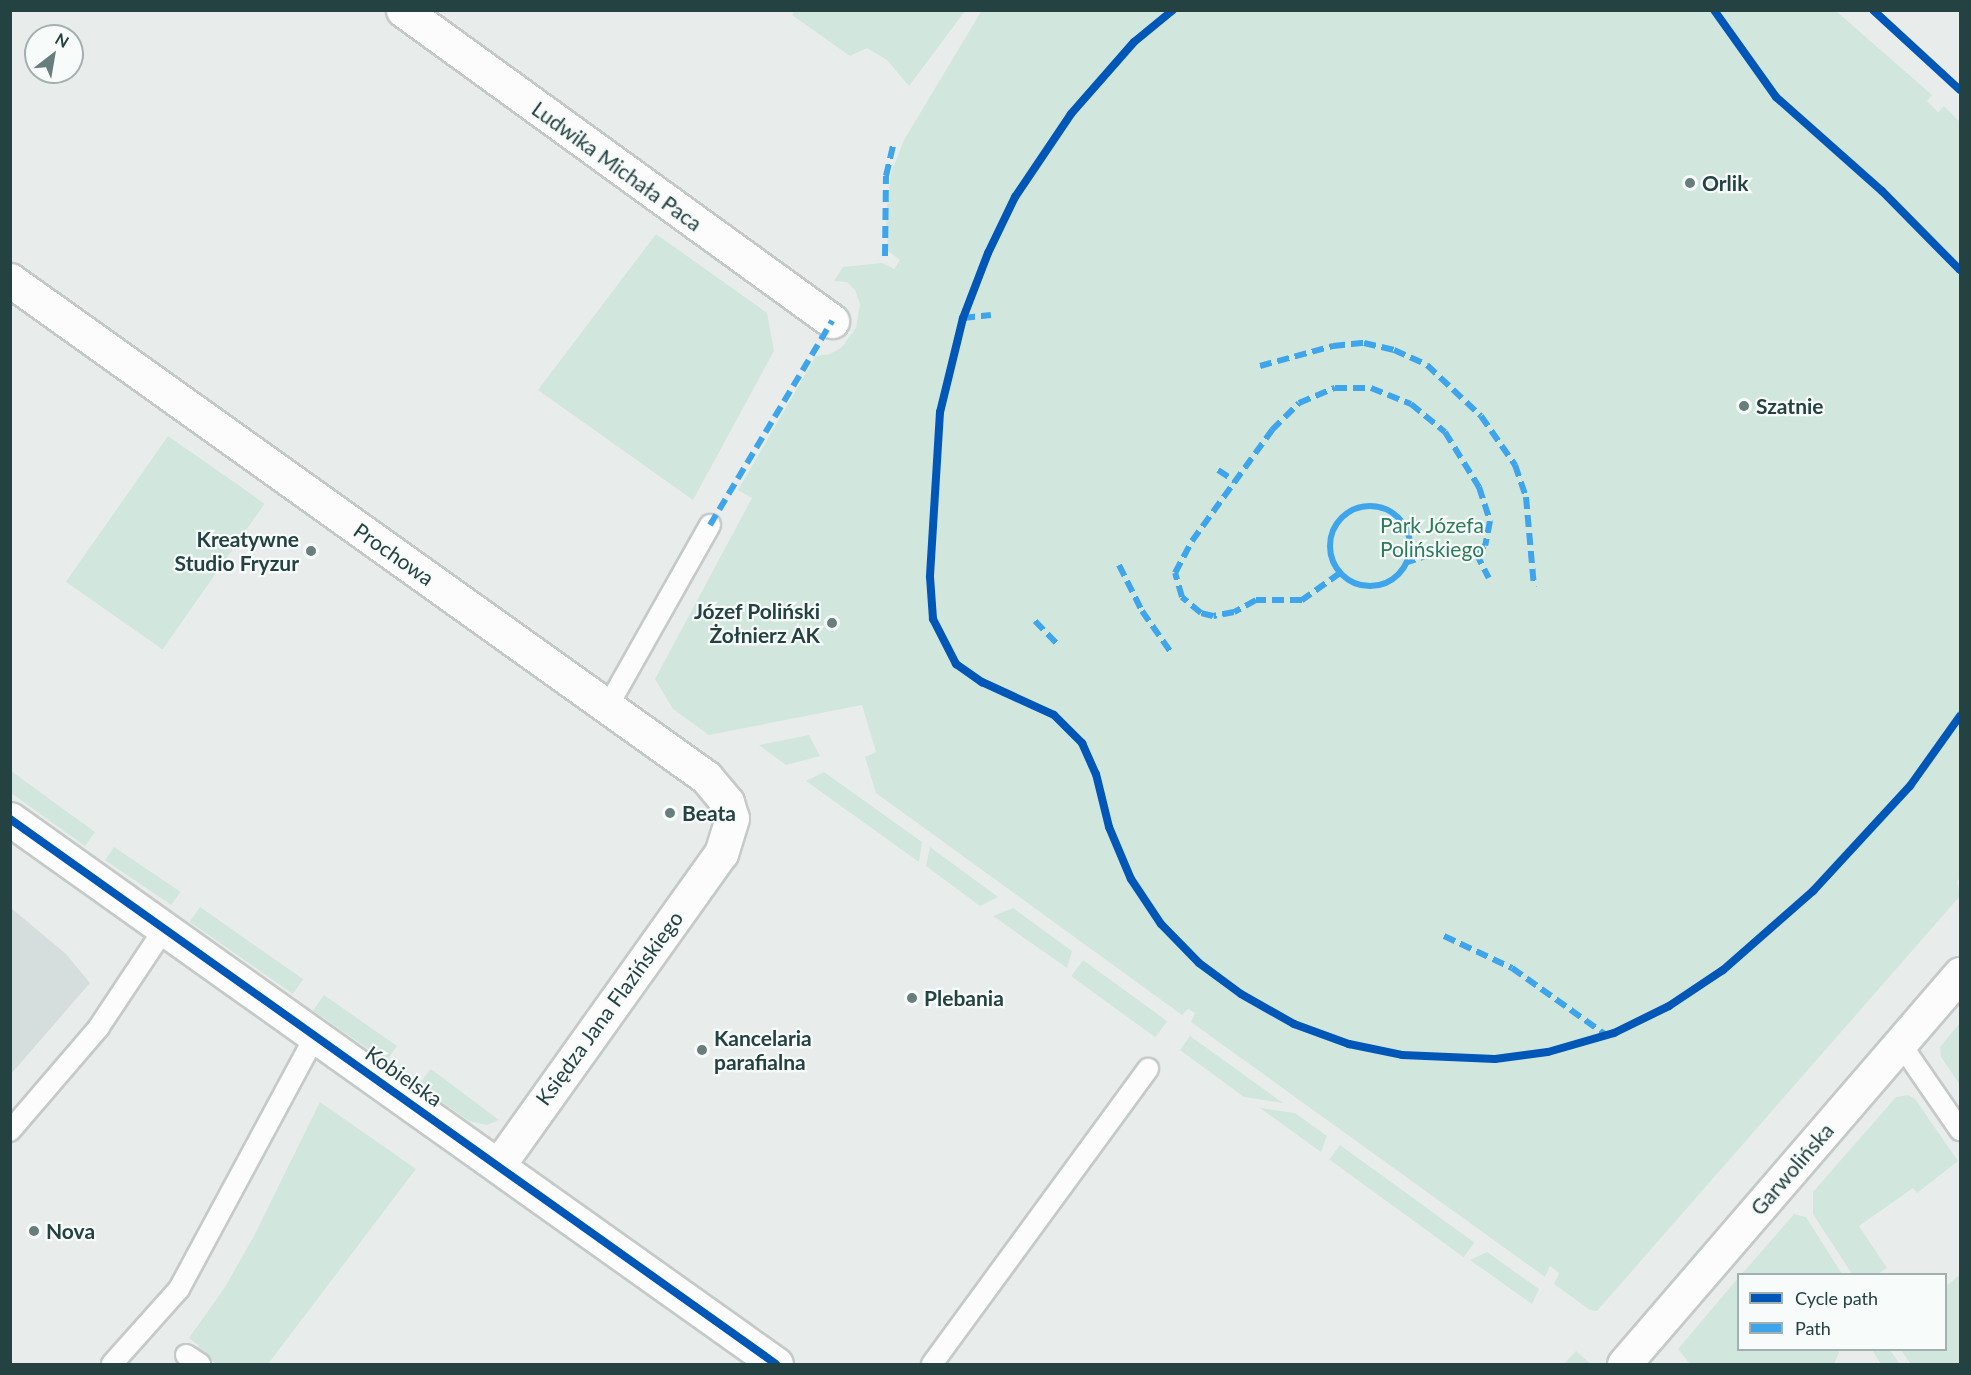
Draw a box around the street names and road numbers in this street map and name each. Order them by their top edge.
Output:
street label: Ludwika Michała Paca [527,96,707,236]
street label: Prochowa [349,517,439,591]
street label: Księdza Jana Flazińskiego [530,906,688,1110]
street label: Kobielska [361,1040,447,1112]
street label: Garwolińska [1745,1118,1839,1220]

